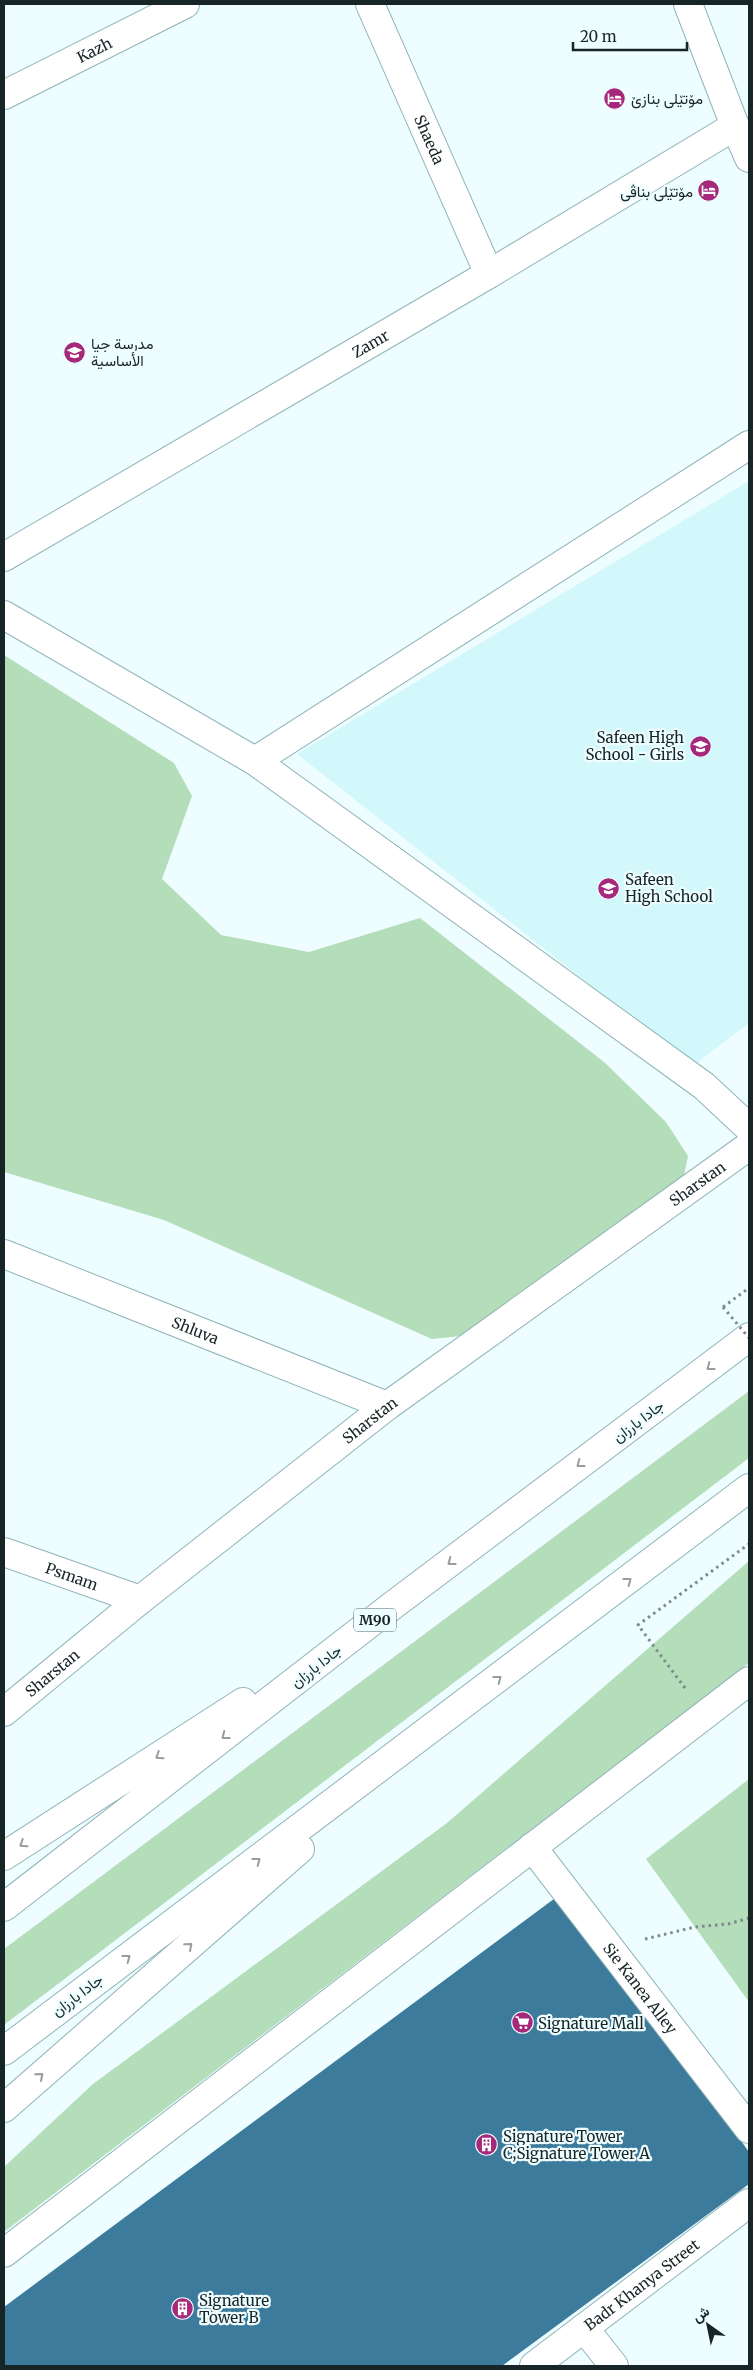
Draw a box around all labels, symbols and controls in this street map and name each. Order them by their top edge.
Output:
scale bar [573,20,687,52]
text: 20 m [580,27,617,46]
street label: Kazh [74,33,115,66]
hotel icon: مۆتێلی بنازێ [603,86,627,110]
place label: مۆتێلی بنازێ [631,89,703,109]
street label: Shaeda [410,112,449,167]
hotel icon: مۆتێلی بناڤی [697,179,721,203]
place label: مۆتێلی بناڤی [620,182,693,202]
street label: Zamr [348,325,392,361]
place label: مدرسة جيا الأساسية [91,334,154,370]
school or university icon: مدرسة جيا الأساسية [63,340,87,364]
place label: Safeen High School - Girls [585,728,684,764]
school or university icon: Safeen High School - Girls [688,734,712,758]
place label: Safeen High School [625,870,713,906]
school or university icon: Safeen High School [597,876,621,900]
street label: Sharstan [665,1157,729,1210]
street label: Shluva [169,1312,222,1348]
one-way arrow [707,1361,716,1369]
street label: Sharstan [338,1392,401,1447]
street label: جادا بارزان [609,1396,667,1446]
one-way arrow [576,1458,586,1467]
one-way arrow [447,1556,457,1565]
street label: Psmam [43,1558,101,1594]
one-way arrow [622,1578,631,1586]
road number: M90 [354,1608,396,1632]
street label: جادا بارزان [287,1640,345,1692]
street label: Sharstan [21,1645,83,1700]
one-way arrow [492,1676,501,1684]
one-way arrow [222,1731,231,1739]
one-way arrow [156,1750,165,1759]
one-way arrow [19,1837,28,1847]
one-way arrow [251,1858,260,1866]
street label: Sie Kanea Alley [600,1939,682,2038]
one-way arrow [183,1943,192,1952]
one-way arrow [121,1955,131,1964]
street label: جادا بارزان [48,1970,106,2020]
supermarket icon: Signature Mall [510,2011,534,2035]
place label: Signature Mall [538,2014,644,2033]
one-way arrow [35,2073,44,2082]
place label: Signature Tower C;Signature Tower A [503,2127,650,2163]
building icon: Signature Tower C;Signature Tower A [475,2133,499,2157]
street label: Badr Khanya Street [580,2235,703,2334]
place label: Signature Tower B [199,2291,269,2327]
building icon: Signature Tower B [171,2297,195,2321]
north arrow [683,2300,733,2350]
text: ش [689,2302,713,2326]

